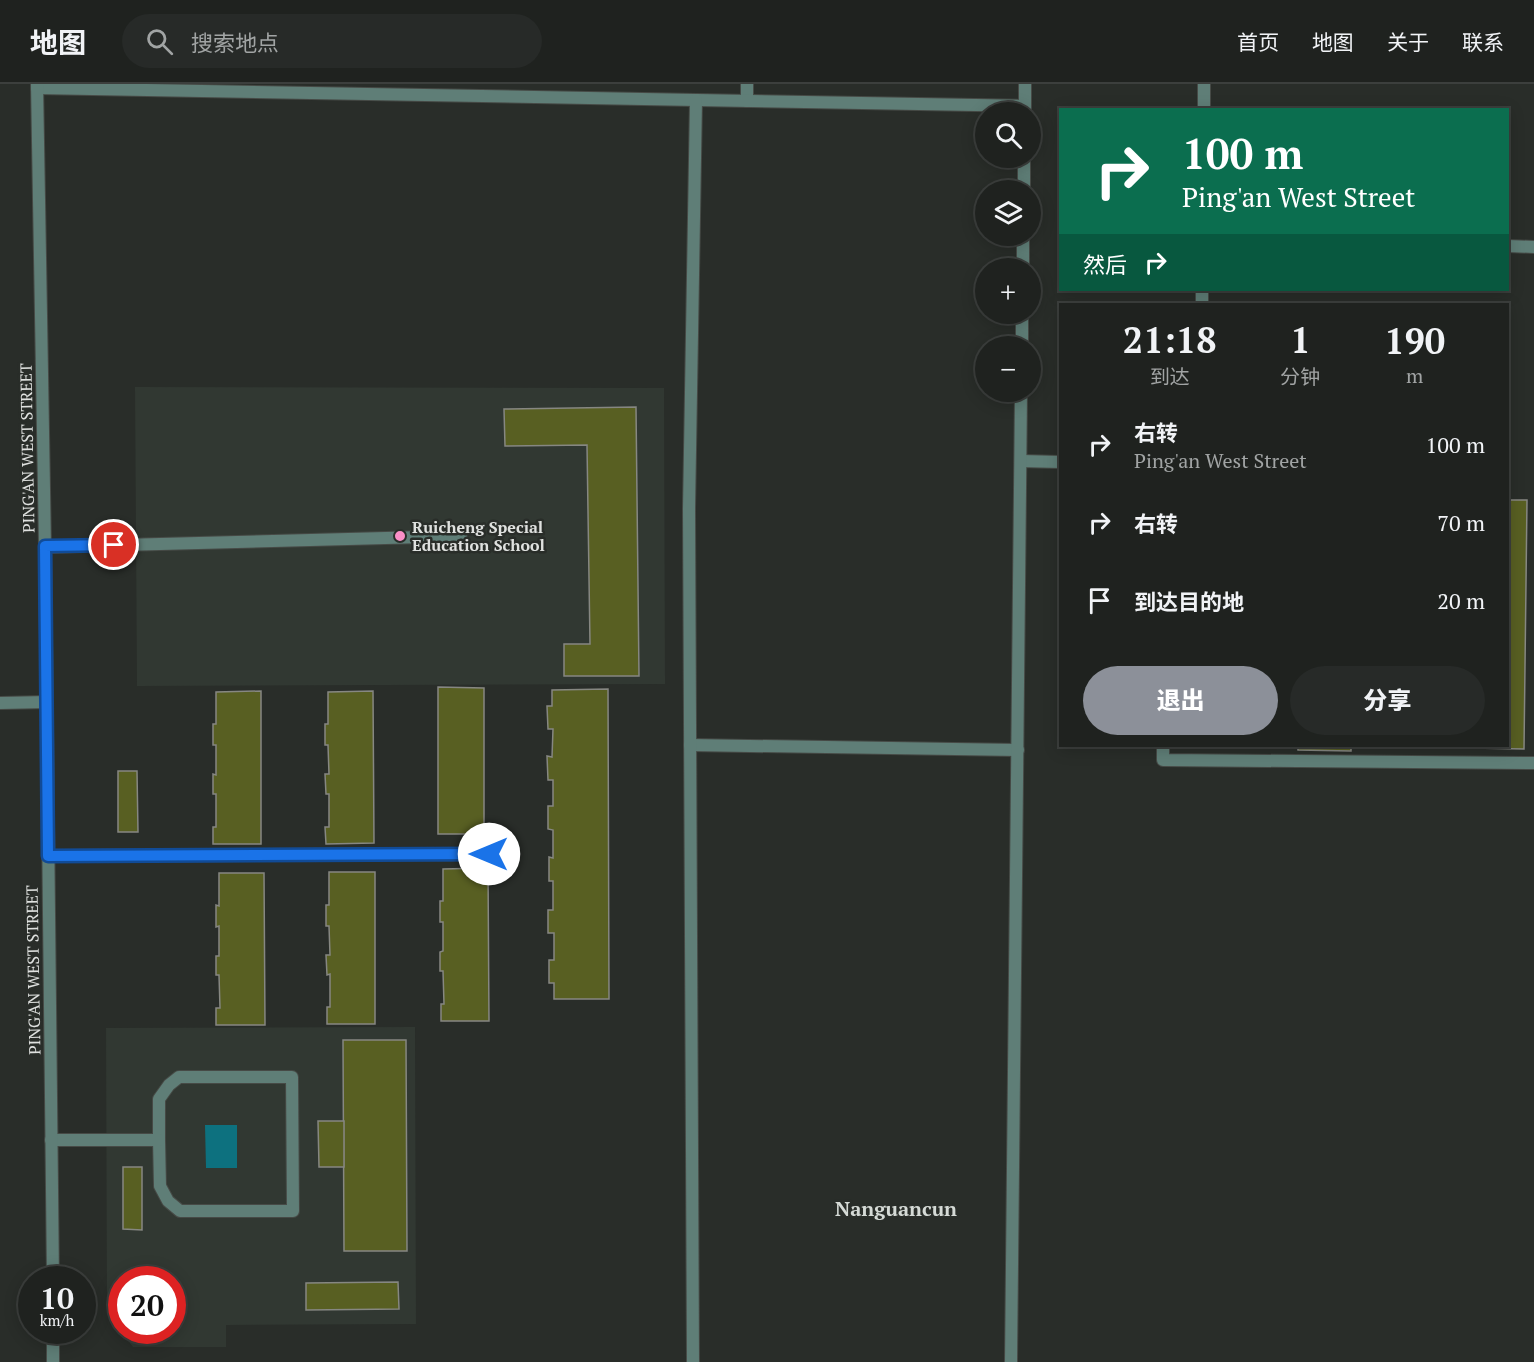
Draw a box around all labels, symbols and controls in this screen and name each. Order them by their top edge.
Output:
search box [122,14,542,68]
text: 地图 [30,24,86,61]
icon: search [143,25,176,58]
text: 搜索地点 [191,28,279,57]
text: 首页 [1237,28,1279,56]
text: 地图 [1312,28,1354,56]
text: 关于 [1387,28,1429,56]
text: 联系 [1462,28,1504,56]
map controls [975,102,1041,402]
button: search [975,102,1041,168]
text: 100 m [1182,125,1303,181]
icon: right [1083,132,1161,210]
text: Ping'an West Street [1182,179,1415,215]
button: layers [975,180,1041,246]
icon: right [1139,246,1172,279]
text: 然后 [1083,250,1127,279]
button: + [975,258,1041,324]
text: 21:18 [1123,316,1217,363]
text: 1 [1290,316,1311,363]
text: 190 [1384,317,1445,364]
button: − [975,336,1041,402]
text: m [1406,362,1423,389]
street label: PING'AN WEST STREET [15,363,39,533]
text: 到达 [1150,363,1190,390]
text: 分钟 [1280,363,1320,390]
text: 右转 [1134,418,1178,447]
icon: right [1083,428,1116,461]
text: 100 m [1425,430,1485,459]
text: Ping'an West Street [1134,447,1307,474]
icon: right [1083,506,1116,539]
text: 70 m [1437,508,1485,537]
text: 右转 [1134,509,1178,538]
place label: Ruicheng Special Education School [412,516,545,556]
pin [88,519,139,570]
icon: arrive [97,528,130,561]
marker: Ruicheng Special Education School [393,529,407,543]
icon: arrive [1083,584,1116,617]
text: 20 m [1437,586,1485,615]
text: 到达目的地 [1134,587,1244,616]
button: 退出 [1083,666,1278,735]
button: 分享 [1290,666,1485,735]
position arrow [457,822,521,886]
street label: PING'AN WEST STREET [21,885,45,1055]
district label: Nanguancun [835,1195,957,1222]
speed limit sign: 20 [108,1266,186,1344]
text: 10 [40,1278,74,1318]
text: km/h [40,1310,74,1330]

